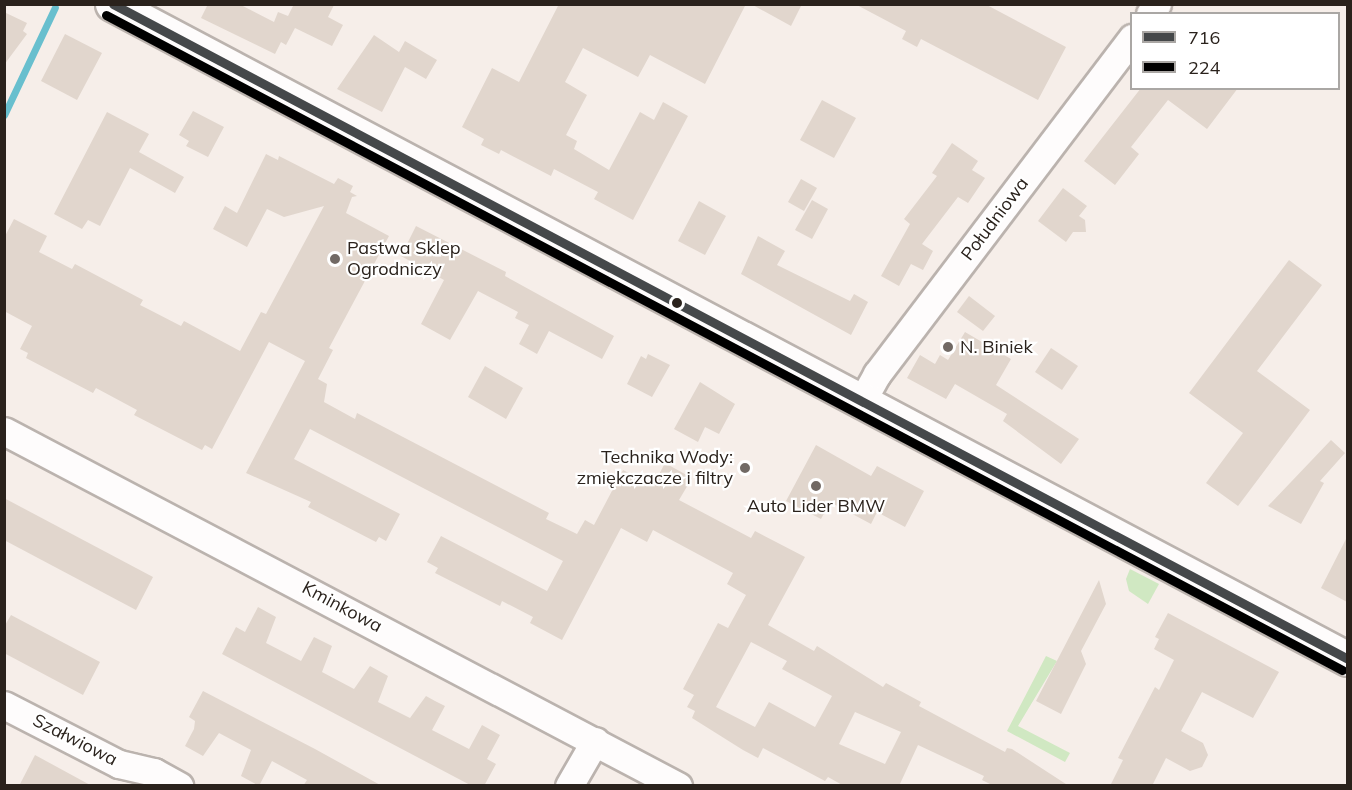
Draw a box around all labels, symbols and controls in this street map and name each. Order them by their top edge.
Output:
legend [1130,12,1340,90]
text: 716 [1188,26,1220,49]
text: 224 [1188,56,1220,79]
street label: Południowa [957,173,1033,265]
place label: Pastwa Sklep Ogrodniczy [347,238,461,280]
marker: Pastwa Sklep Ogrodniczy [328,252,342,266]
unlabelled marker [671,297,683,309]
place label: N. Biniek [960,336,1033,358]
marker: N. Biniek [941,340,955,354]
place label: Technika Wody: zmiękczacze i filtry [577,447,733,490]
marker: Technika Wody: zmiękczacze i filtry [738,461,752,475]
marker: Auto Lider BMW [809,479,823,493]
place label: Auto Lider BMW [747,495,885,517]
street label: Kminkowa [298,577,386,637]
street label: Szałwiowa [29,710,121,770]

